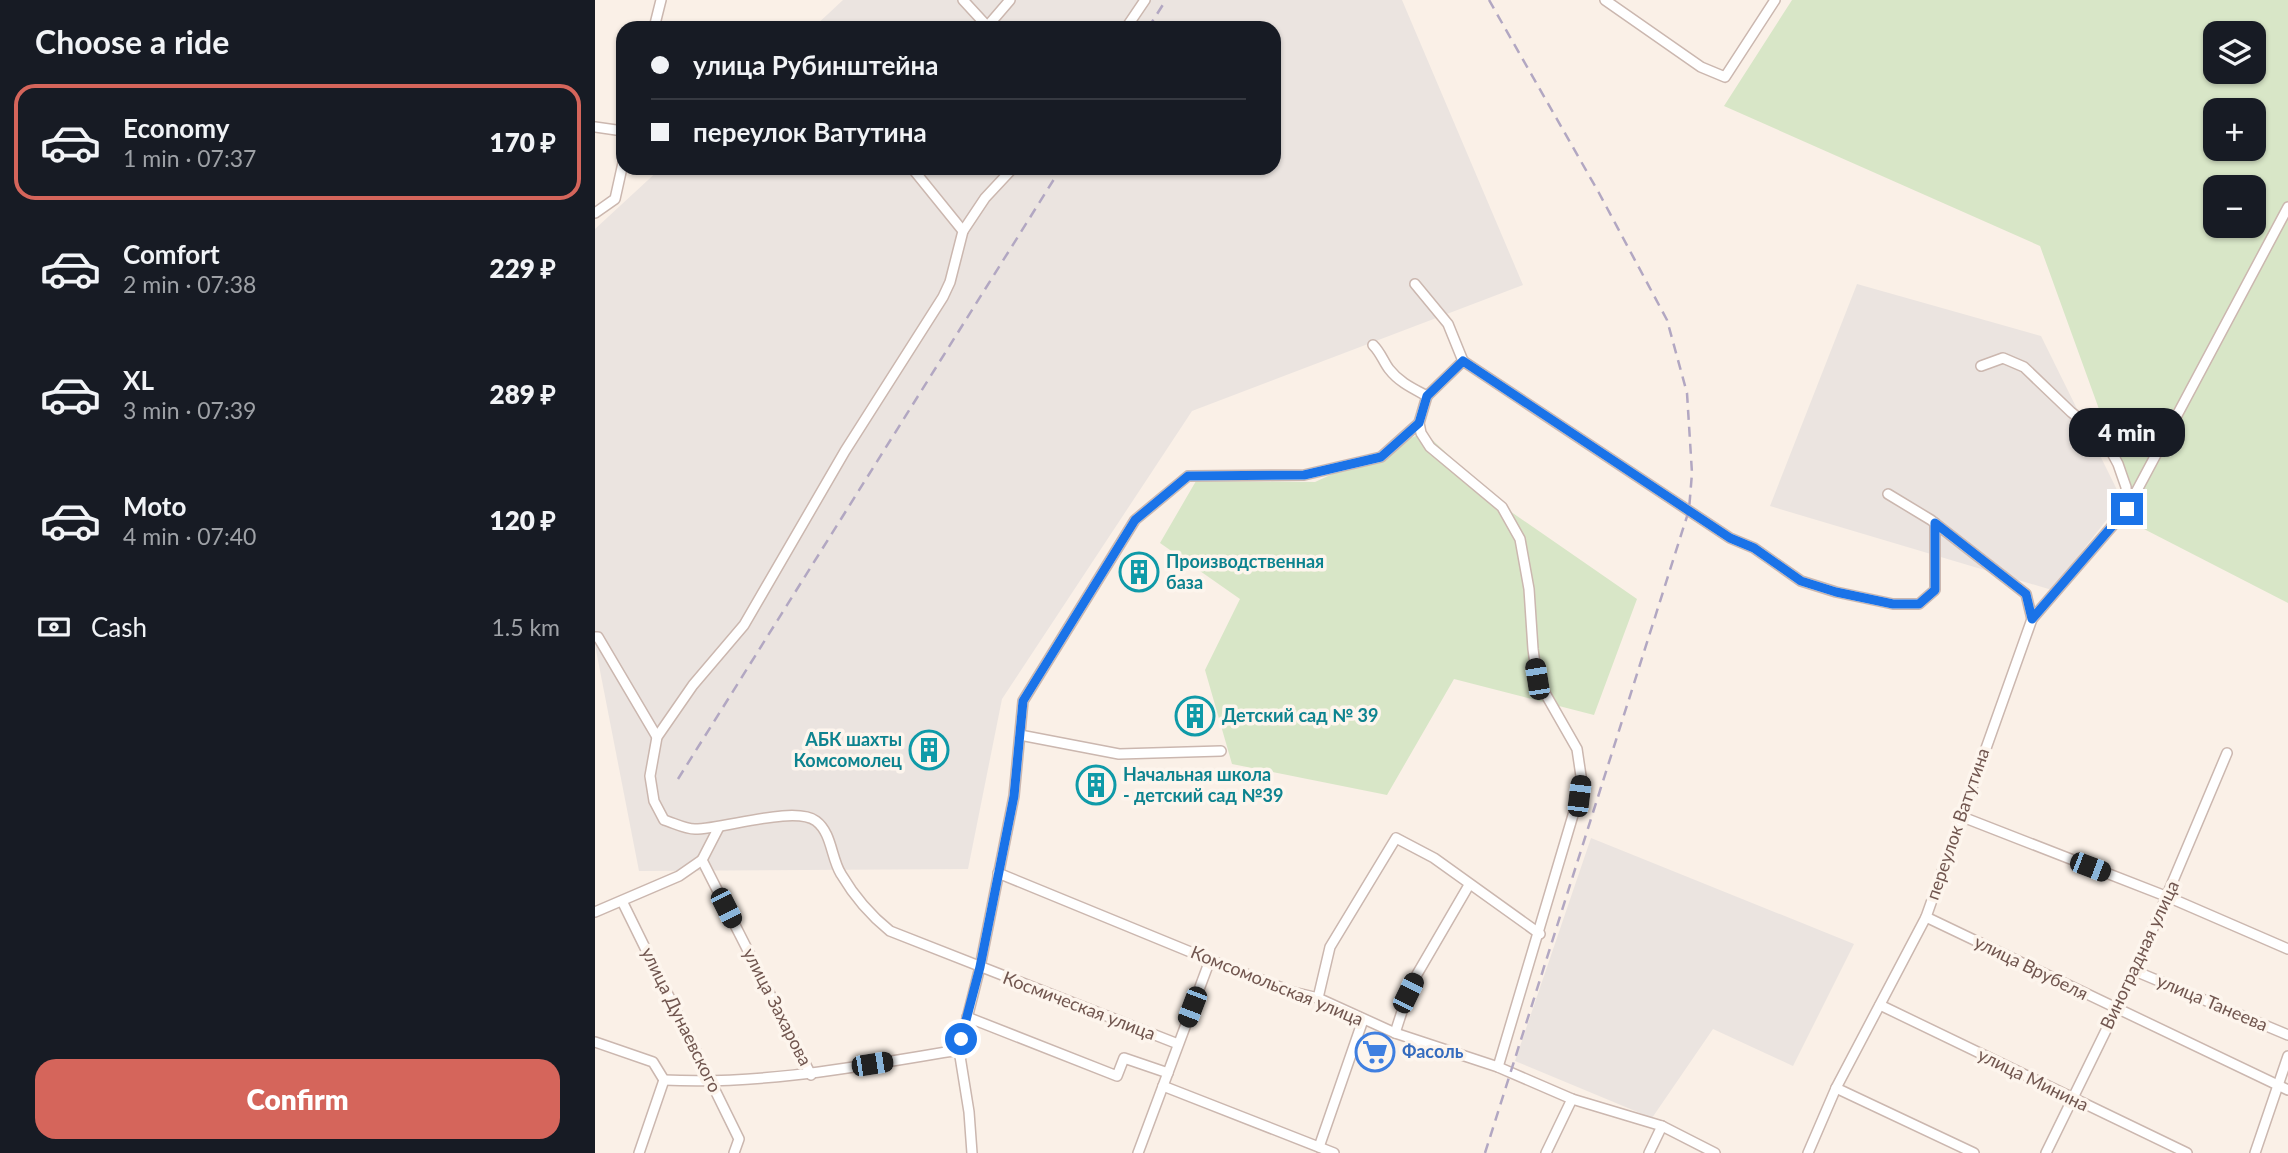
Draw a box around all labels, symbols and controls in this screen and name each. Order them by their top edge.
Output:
map controls [2203,21,2266,238]
button: layers [2203,21,2266,84]
text: Choose a ride [35,22,229,61]
text: улица Рубинштейна [693,49,939,81]
button: + [2203,98,2266,161]
icon: car [39,111,102,174]
text: Economy [123,112,229,144]
text: переулок Ватутина [693,116,927,148]
text: 170 ₽ [490,126,556,158]
text: 1 min · 07:37 [123,144,256,172]
button: − [2203,175,2266,238]
icon: car [39,237,102,300]
text: Comfort [123,238,220,270]
text: 229 ₽ [490,252,556,284]
text: 2 min · 07:38 [123,270,256,298]
icon: car [39,363,102,426]
text: XL [123,364,154,396]
text: 289 ₽ [490,378,556,410]
text: 3 min · 07:39 [123,396,256,424]
callout: 4 min [2069,407,2185,456]
text: 4 min [2098,418,2156,446]
icon: car [39,489,102,552]
text: Moto [123,490,186,522]
route end [2111,493,2143,525]
text: 120 ₽ [490,504,556,536]
text: 4 min · 07:40 [123,522,256,550]
place label: Производственная база [1166,550,1324,593]
building icon: Производственная база [1118,551,1160,593]
icon: cash [35,608,73,646]
text: Cash [91,611,147,643]
text: 1.5 km [491,613,560,641]
car [1524,657,1551,701]
building icon: Детский сад № 39 [1174,695,1216,737]
place label: Детский сад № 39 [1222,704,1378,726]
place label: АБК шахты Комсомолец [794,728,902,771]
building icon: АБК шахты Комсомолец [908,729,950,771]
street label: переулок Ватутина [1921,745,1993,903]
place label: Начальная школа - детский сад №39 [1123,763,1283,806]
building icon: Начальная школа - детский сад №39 [1075,764,1117,806]
car [1567,774,1592,818]
car [2067,850,2114,884]
street label: Виноградная улица [2095,877,2183,1032]
car [708,885,745,931]
street label: улица Врубеля [1971,930,2092,1004]
street label: Комсомольская улица [1188,940,1367,1030]
street label: улица Дунаевского [637,943,727,1096]
street label: улица Захарова [739,944,817,1069]
street label: Космическая улица [1000,966,1159,1044]
street label: улица Танеева [2154,969,2271,1035]
car [1390,970,1427,1016]
car [1175,984,1210,1030]
route start [945,1023,977,1055]
supermarket icon: Фасоль [1354,1031,1396,1073]
place label: Фасоль [1402,1040,1464,1062]
street label: улица Минина [1975,1043,2092,1115]
car [850,1050,895,1078]
button: Confirm [35,1059,560,1139]

